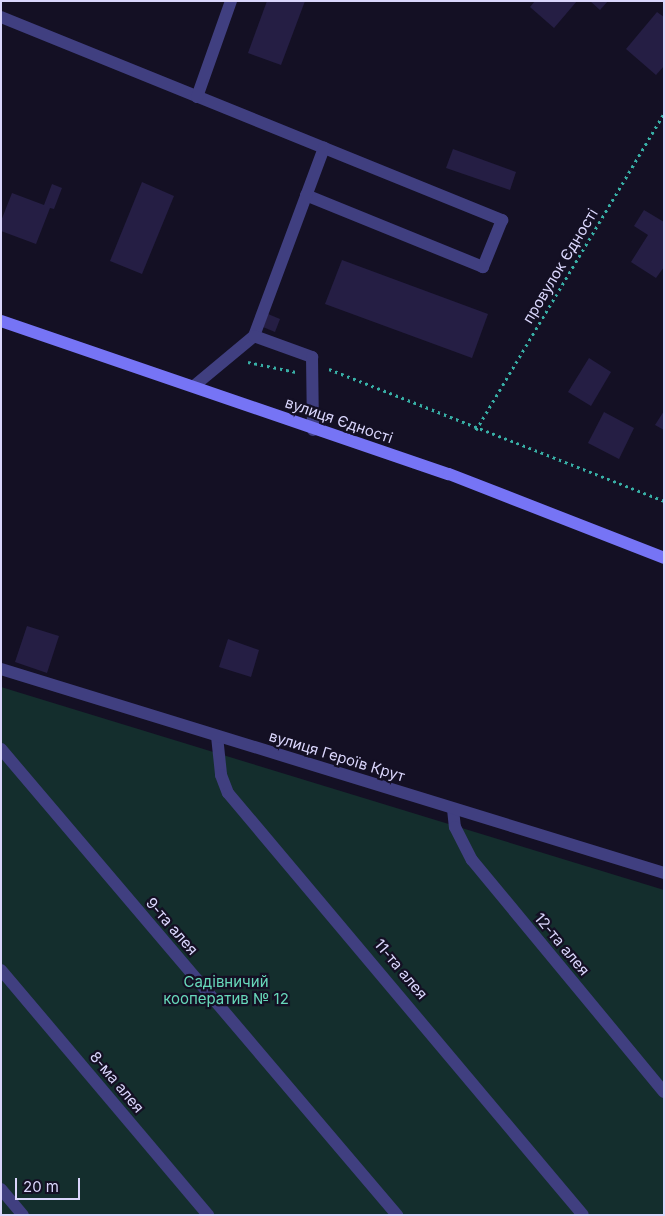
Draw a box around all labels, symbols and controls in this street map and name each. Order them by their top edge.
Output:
street label: провулок Єдності [519,205,601,327]
street label: вулиця Єдності [283,393,395,447]
street label: вулиця Героїв Крут [267,727,407,785]
street label: 9-та алея [142,894,202,958]
street label: 12-та алея [531,909,593,979]
street label: 11-та алея [371,935,431,1003]
park label: Садівничий кооператив № 12 [163,972,289,1007]
street label: 8-ма алея [86,1048,148,1116]
scale bar [18,1168,82,1200]
text: 20 m [23,1177,59,1196]

